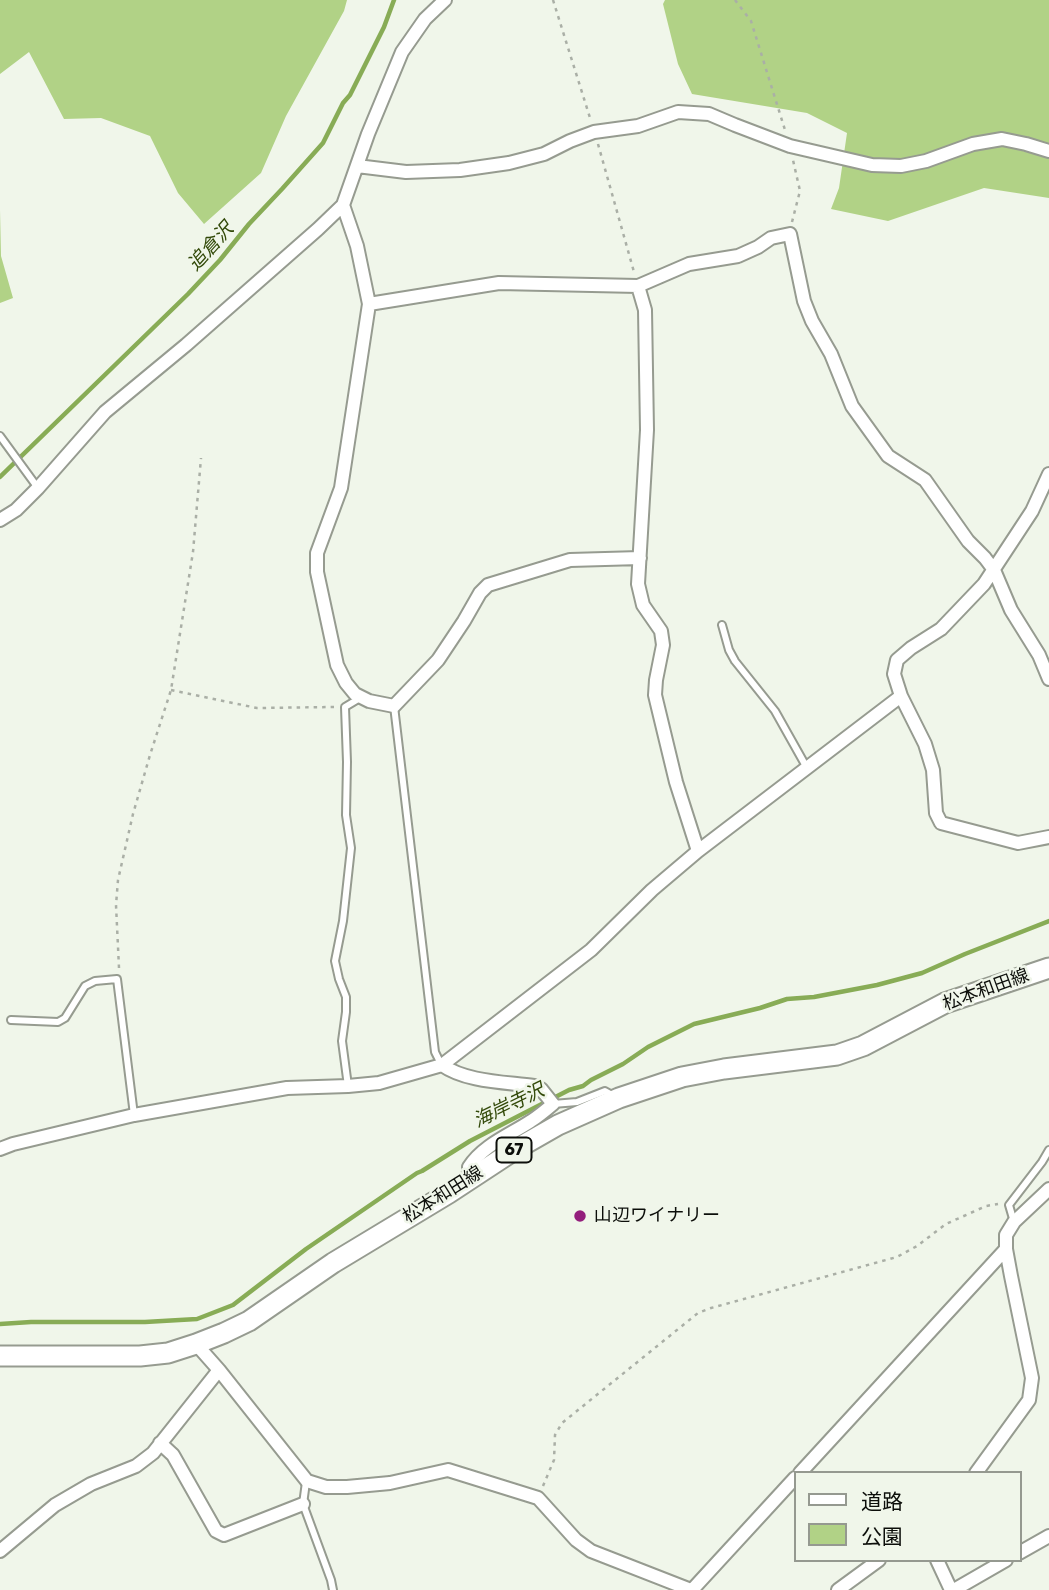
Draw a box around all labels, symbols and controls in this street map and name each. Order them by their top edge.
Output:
water label: 追倉沢 [183,218,239,276]
street label: 松本和田線 [940,964,1032,1016]
water label: 海岸寺沢 [470,1079,548,1133]
road number: 67 [496,1138,532,1162]
street label: 松本和田線 [399,1162,487,1228]
place label: 山辺ワイナリー [594,1205,720,1227]
marker: 山辺ワイナリー [572,1208,588,1224]
legend [794,1471,1021,1562]
text: 道路 [861,1489,903,1514]
text: 公園 [861,1524,903,1549]

